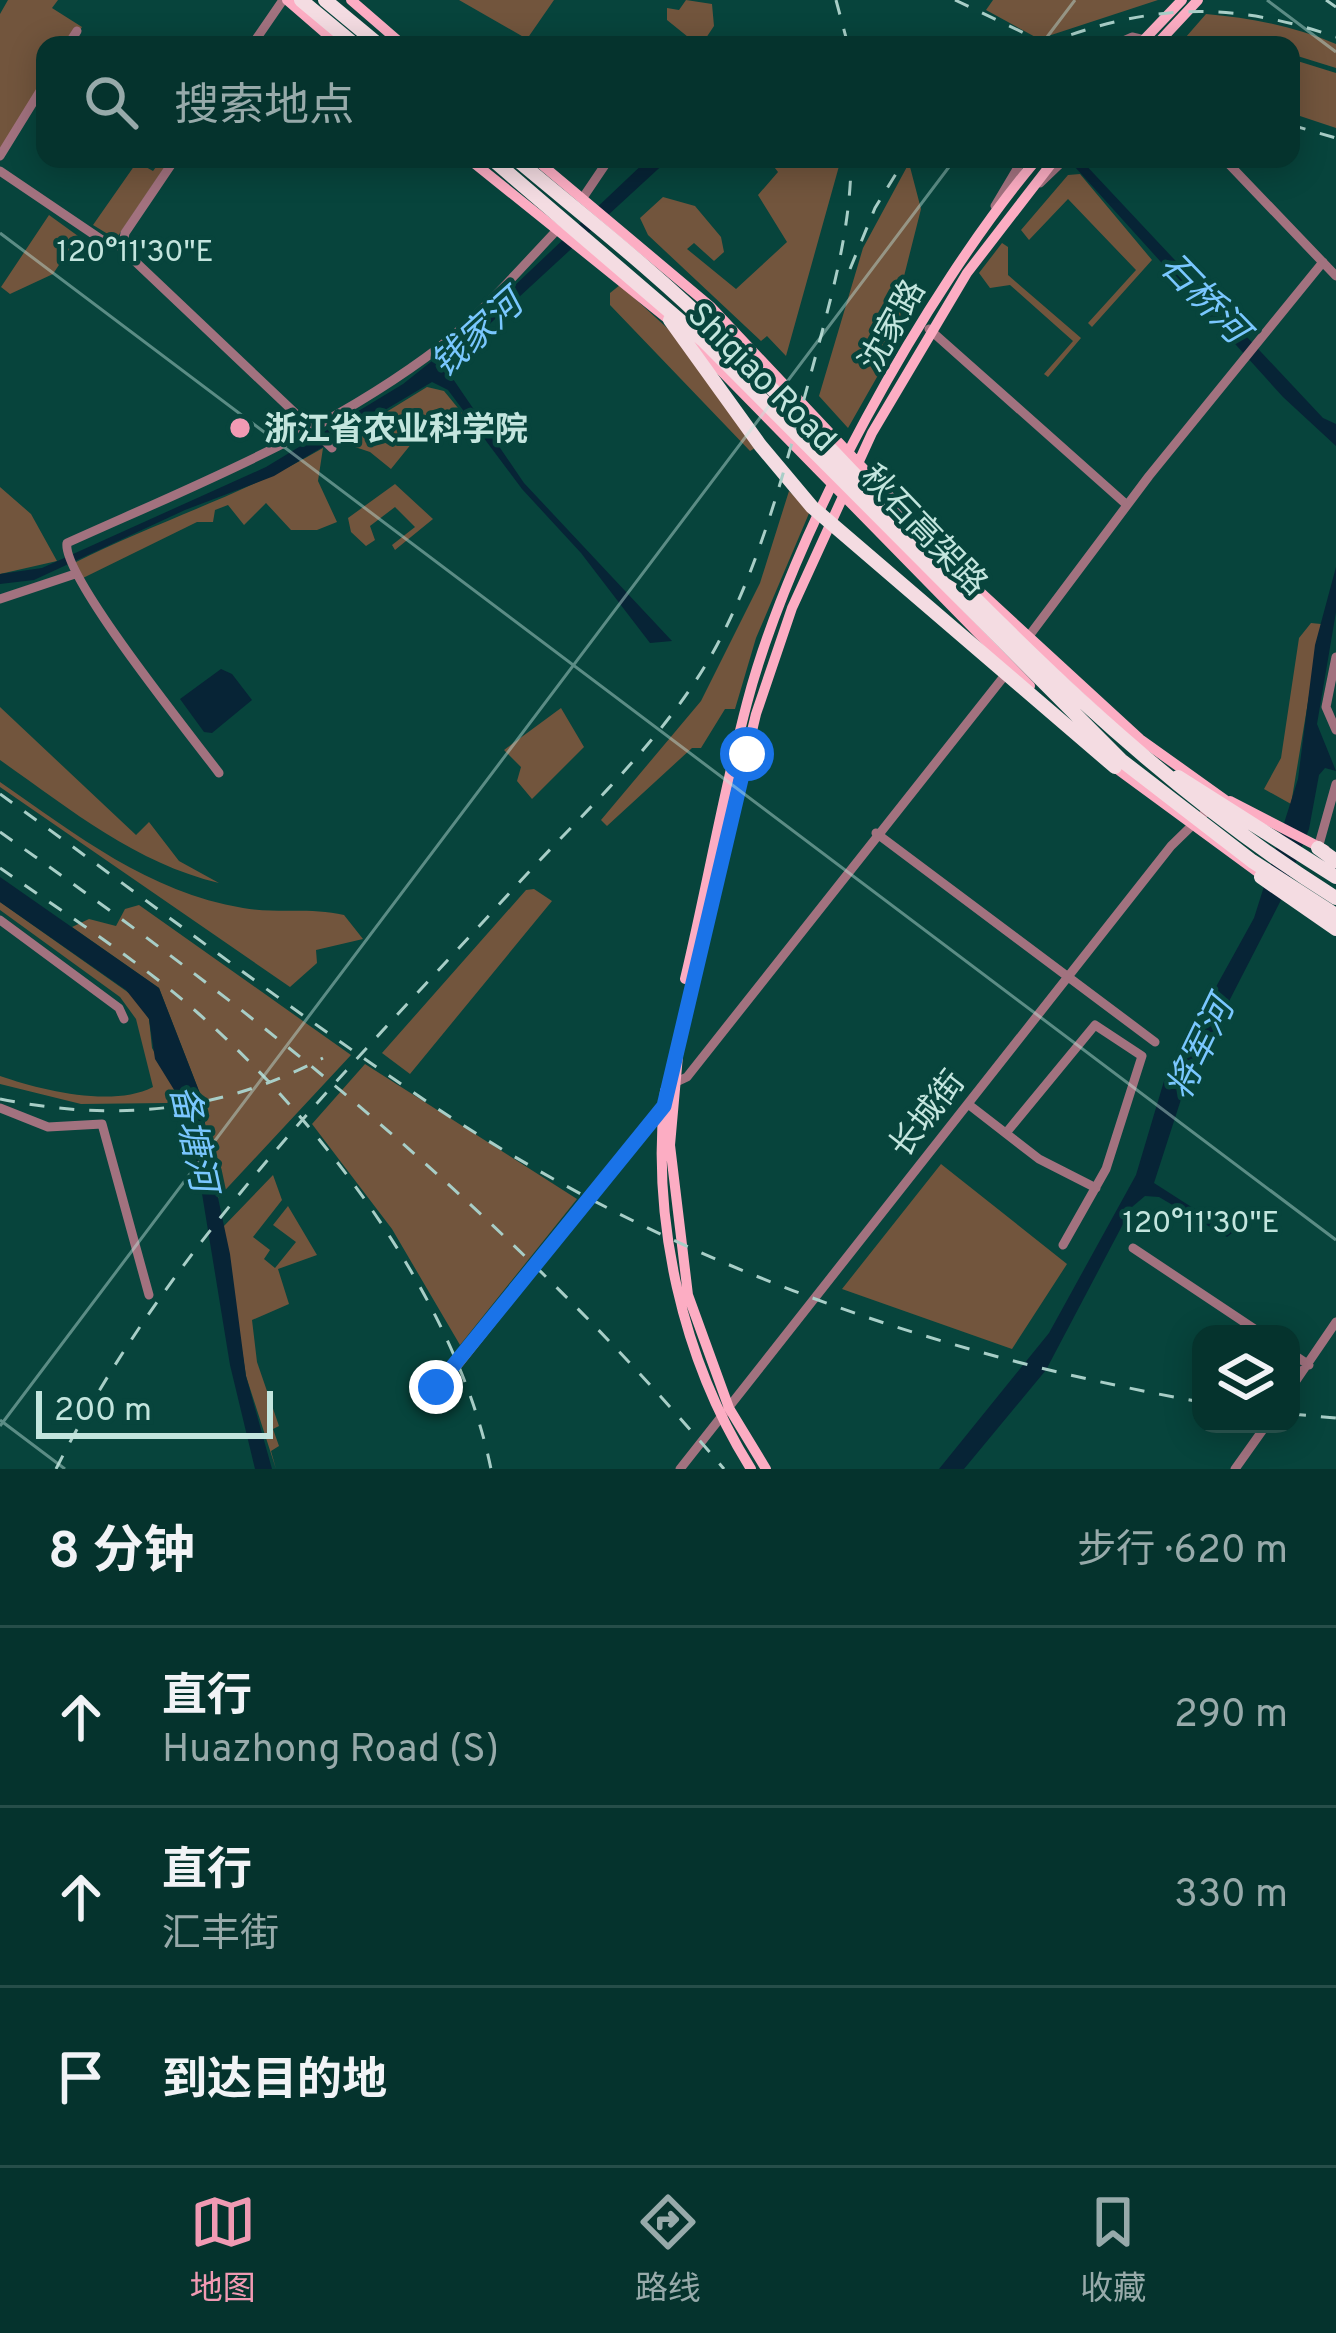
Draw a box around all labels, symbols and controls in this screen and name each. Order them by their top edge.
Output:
search box [36,36,1300,168]
icon: search [78,69,144,135]
text: 搜索地点 [174,80,354,137]
text: 120°11'30"E [57,235,213,272]
water label: 石桥河 [1148,245,1260,359]
street label: 沈家路 [852,273,937,380]
water label: 钱家河 [423,279,539,389]
street label: Shiqiao Road [677,295,844,462]
place label: 浙江省农业科学院 [264,411,528,453]
marker: 浙江省农业科学院 [227,415,253,441]
street label: 秋石高架路 [850,458,995,606]
route start [720,727,774,781]
water label: 将军河 [1158,986,1250,1108]
street label: 长城街 [882,1064,976,1167]
water label: 备塘河 [157,1081,226,1202]
text: 120°11'30"E [1123,1206,1279,1243]
map controls [1192,1325,1300,1433]
button: layers [1192,1325,1300,1433]
route end [409,1360,463,1414]
scale bar [36,1385,273,1438]
text: 200 m [54,1391,152,1433]
text: 8 分钟 [48,1522,195,1587]
text: 步行 · 620 m [1077,1528,1288,1577]
text: 直行 [162,1670,252,1727]
icon: ahead [48,1684,114,1750]
text: 290 m [1174,1692,1288,1741]
text: Huazhong Road (S) [162,1727,499,1776]
text: 直行 [162,1844,252,1901]
icon: ahead [48,1864,114,1930]
text: 330 m [1174,1872,1288,1921]
text: 汇丰街 [162,1912,279,1961]
icon: arrive [48,2044,114,2110]
text: 到达目的地 [162,2054,387,2111]
tab: 地图 [190,2189,256,2312]
tab: 路线 [635,2189,701,2312]
tab: 收藏 [1080,2189,1146,2312]

